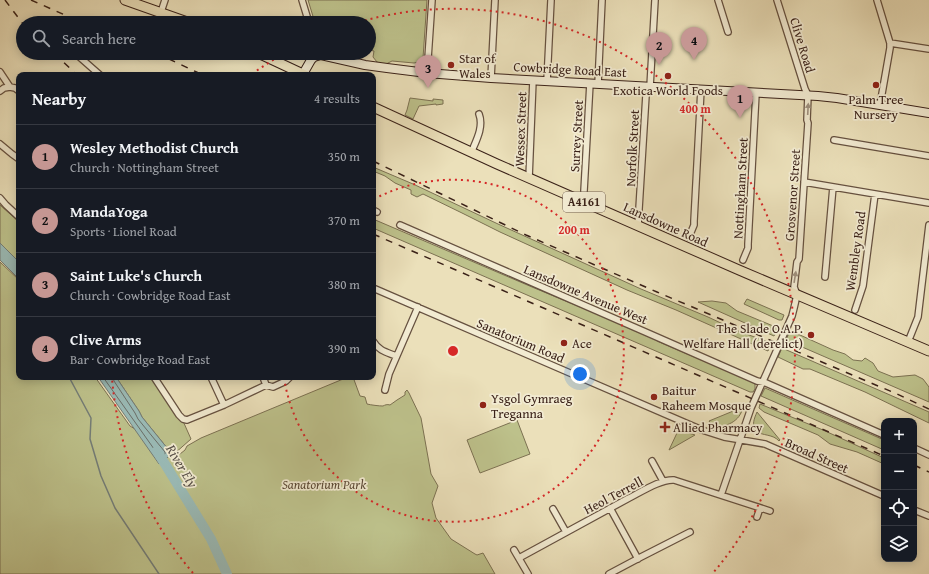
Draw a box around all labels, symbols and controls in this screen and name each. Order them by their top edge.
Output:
street label: Clive Road [785,15,820,75]
search box [16,16,376,60]
icon: search [30,27,52,49]
pin: 4 [681,27,707,60]
text: Search here [62,28,136,49]
pin: 2 [646,32,672,65]
place label: Star of Wales [459,49,497,83]
pin: 3 [415,55,441,88]
street label: Cowbridge Road East [513,57,627,82]
marker: Star of Wales [446,60,456,70]
marker: Exotica World Foods [663,71,673,81]
marker: Palm Tree Nursery [871,80,881,90]
place label: Exotica World Foods [613,81,723,100]
pin: 1 [727,85,753,118]
text: Nearby [32,86,86,111]
text: 4 results [314,89,360,108]
place label: Palm Tree Nursery [849,90,903,124]
street label: Wessex Street [510,91,531,167]
street label: Surrey Street [565,99,588,173]
text: 400 m [679,100,712,117]
one-way arrow [804,103,811,115]
street label: Norfolk Street [621,109,644,187]
street label: Nottingham Street [728,136,753,239]
text: Wesley Methodist Church [70,137,239,158]
text: 1 [42,147,48,166]
text: 350 m [328,147,360,166]
street label: Grosvenor Street [780,148,805,242]
text: Church · Nottingham Street [70,158,219,177]
road number: A4161 [563,192,605,212]
street label: Lansdowne Road [620,197,711,252]
text: MandaYoga [70,201,148,222]
street label: Wembley Road [841,210,870,292]
text: 2 [42,211,48,230]
text: 370 m [328,211,360,230]
text: 200 m [558,221,591,238]
text: Sports · Lionel Road [70,222,177,241]
street label: Lansdowne Avenue West [521,260,651,329]
text: Saint Luke's Church [70,265,202,286]
one-way arrow [793,271,799,283]
text: 3 [42,275,48,294]
text: 380 m [328,275,360,294]
text: Church · Cowbridge Road East [70,286,231,305]
street label: Sanatorium Road [474,313,568,368]
place label: The Slade O.A.P. Welfare Hall (derelict) [683,319,803,353]
text: Clive Arms [70,329,142,350]
marker: The Slade O.A.P. Welfare Hall (derelict) [806,330,816,340]
place label: Ace [572,334,592,353]
marker: Ace [559,338,569,348]
text: 4 [42,339,48,358]
text: 390 m [328,339,360,358]
centre of rings [446,344,460,358]
text: Bar · Cowbridge Road East [70,350,210,369]
your location [570,364,590,384]
place label: Baitur Raheem Mosque [662,381,751,415]
place label: Ysgol Gymraeg Treganna [491,389,573,423]
marker: Baitur Raheem Mosque [649,392,659,402]
marker: Ysgol Gymraeg Treganna [478,400,488,410]
place label: Allied Pharmacy [673,418,763,437]
map controls [881,418,917,562]
button: + [881,418,917,454]
marker: Allied Pharmacy [660,422,670,432]
street label: Broad Street [782,433,852,478]
water label: River Ely [161,440,203,492]
button: − [881,454,917,490]
street label: Heol Terrell [580,472,647,519]
park label: Sanatorium Park [282,475,366,494]
button: locate [881,490,917,526]
button: layers [881,526,917,562]

